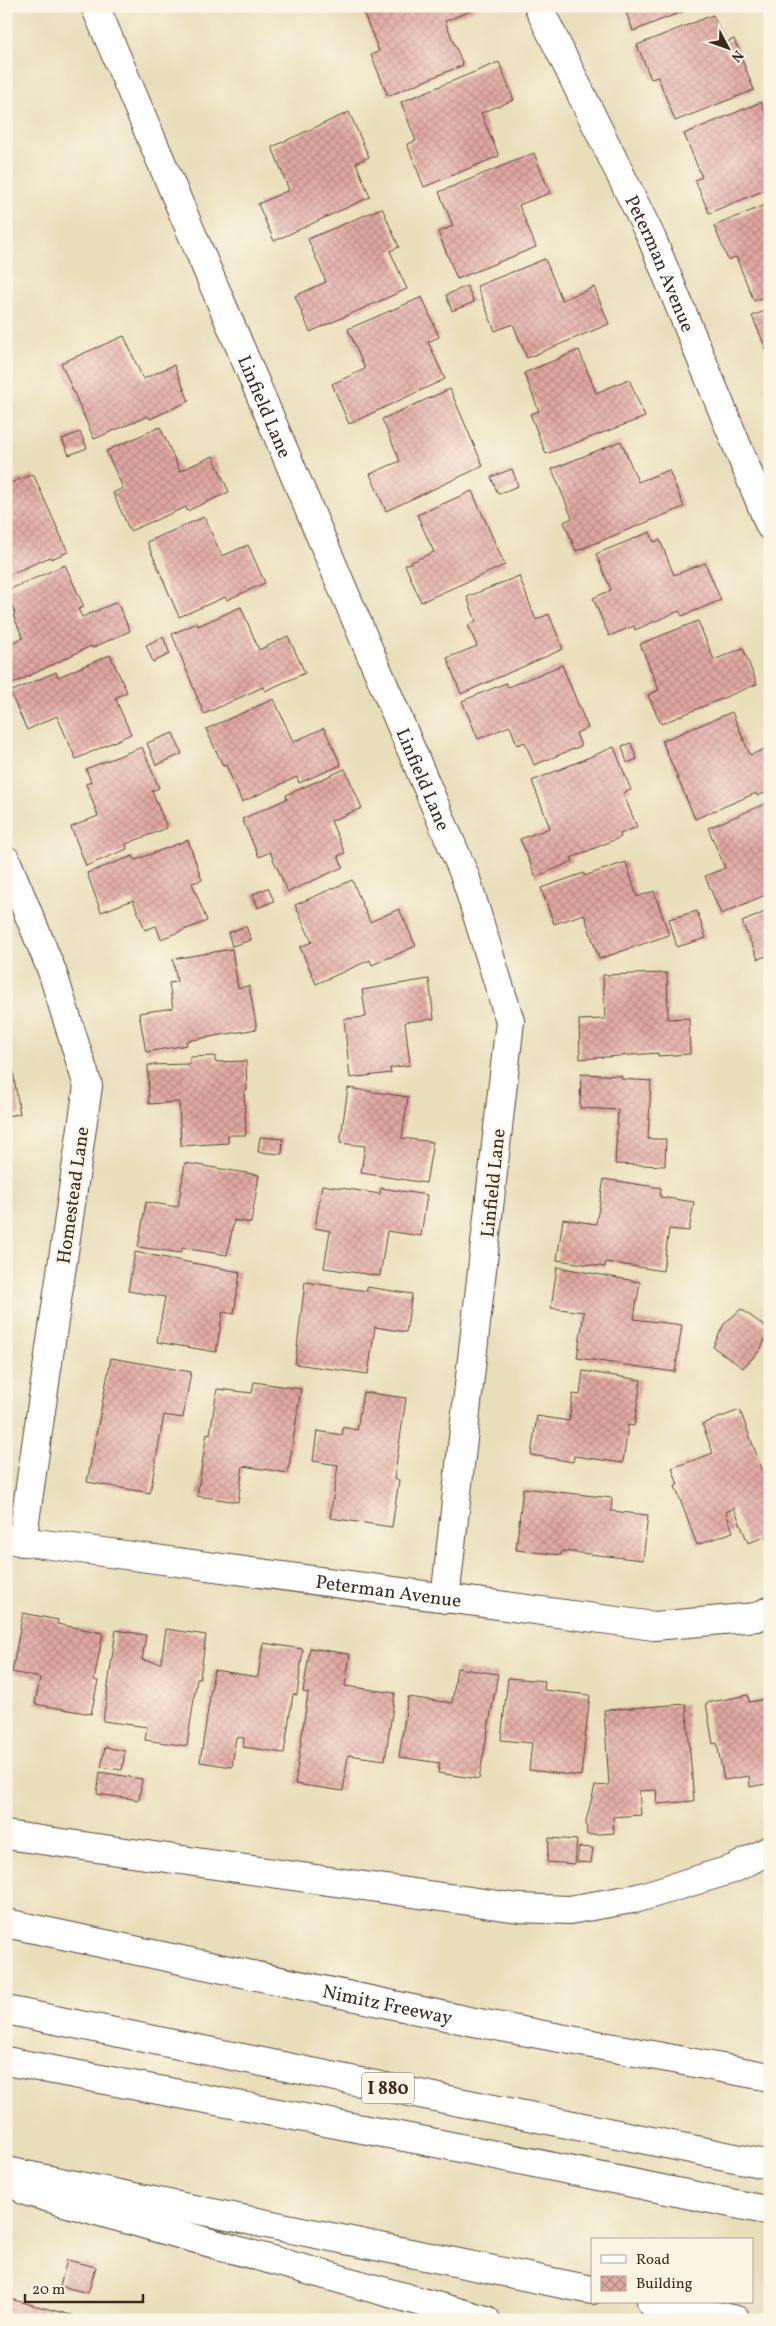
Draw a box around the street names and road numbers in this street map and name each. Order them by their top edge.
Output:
street label: Peterman Avenue [618,191,700,336]
street label: Linfield Lane [230,352,297,462]
street label: Linfield Lane [389,724,455,835]
street label: Homestead Lane [51,1125,96,1266]
street label: Linfield Lane [475,1128,513,1239]
street label: Peterman Avenue [314,1570,463,1615]
street label: Nimitz Freeway [320,1979,455,2032]
road number: I 880 [362,2072,414,2104]

